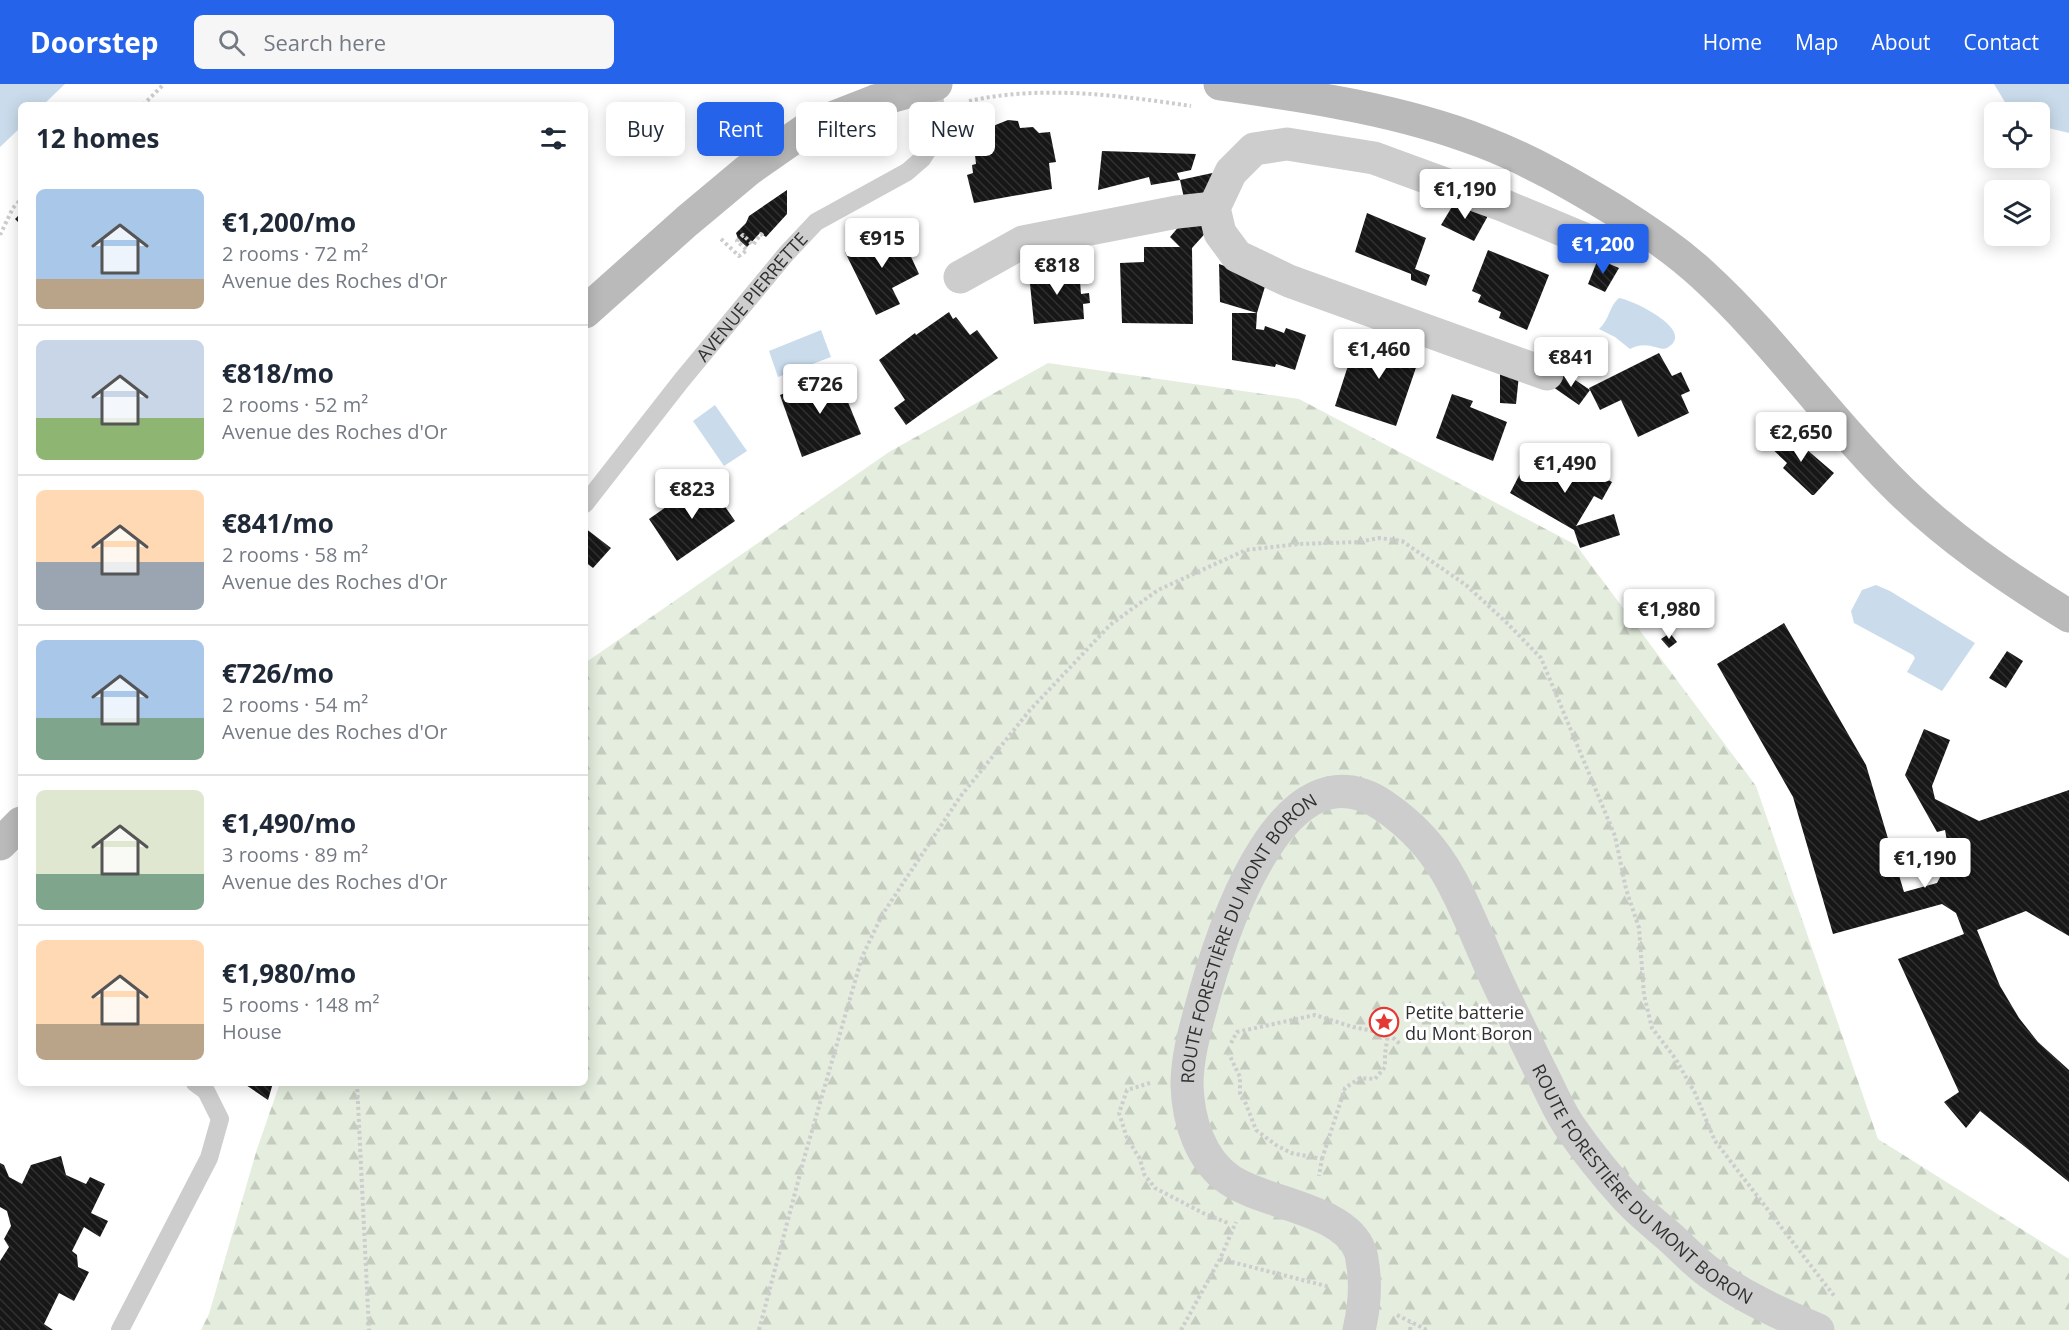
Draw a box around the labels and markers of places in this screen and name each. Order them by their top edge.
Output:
pin: €1,190 [1416,169,1514,220]
pin: €915 [846,218,918,269]
pin: €1,200 [1554,224,1652,275]
pin: €818 [1021,245,1093,296]
pin: €1,460 [1330,329,1428,380]
pin: €841 [1535,337,1607,388]
pin: €726 [784,364,856,415]
pin: €2,650 [1752,412,1850,463]
pin: €1,490 [1516,443,1614,494]
pin: €823 [656,469,728,520]
pin: €1,980 [1620,589,1718,640]
pin: €1,190 [1876,838,1974,889]
place label: Petite batterie du Mont Boron [1405,1000,1533,1045]
place icon: Petite batterie du Mont Boron [1368,1006,1400,1038]

